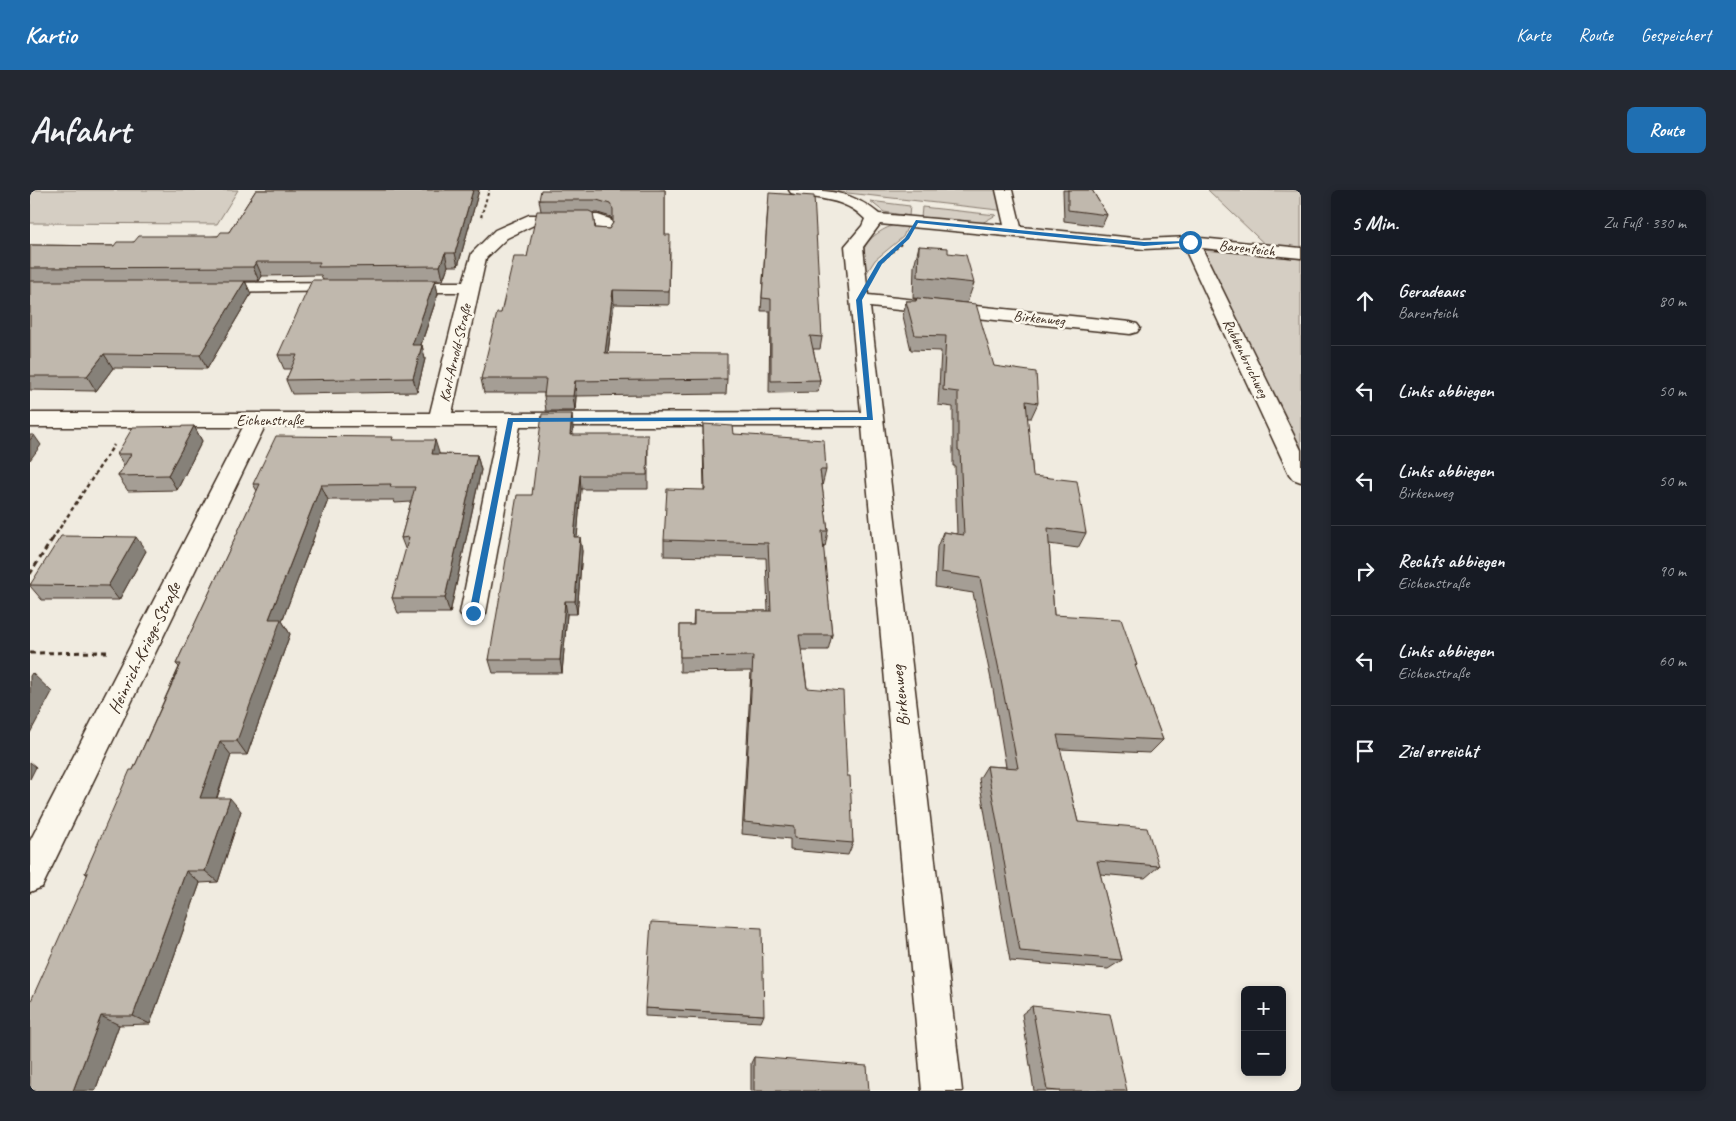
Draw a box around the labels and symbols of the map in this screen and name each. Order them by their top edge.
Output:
route start [1179,231,1202,254]
street label: Barenteich [1218,236,1277,261]
street label: Karl-Arnold-Straße [435,301,476,404]
street label: Birkenweg [1012,306,1067,331]
street label: Rubbenbruchweg [1218,316,1274,402]
street label: Eichenstraße [237,411,305,430]
street label: Heinrich-Kriege-Straße [103,578,186,717]
route end [462,602,485,625]
street label: Birkenweg [886,663,914,728]

